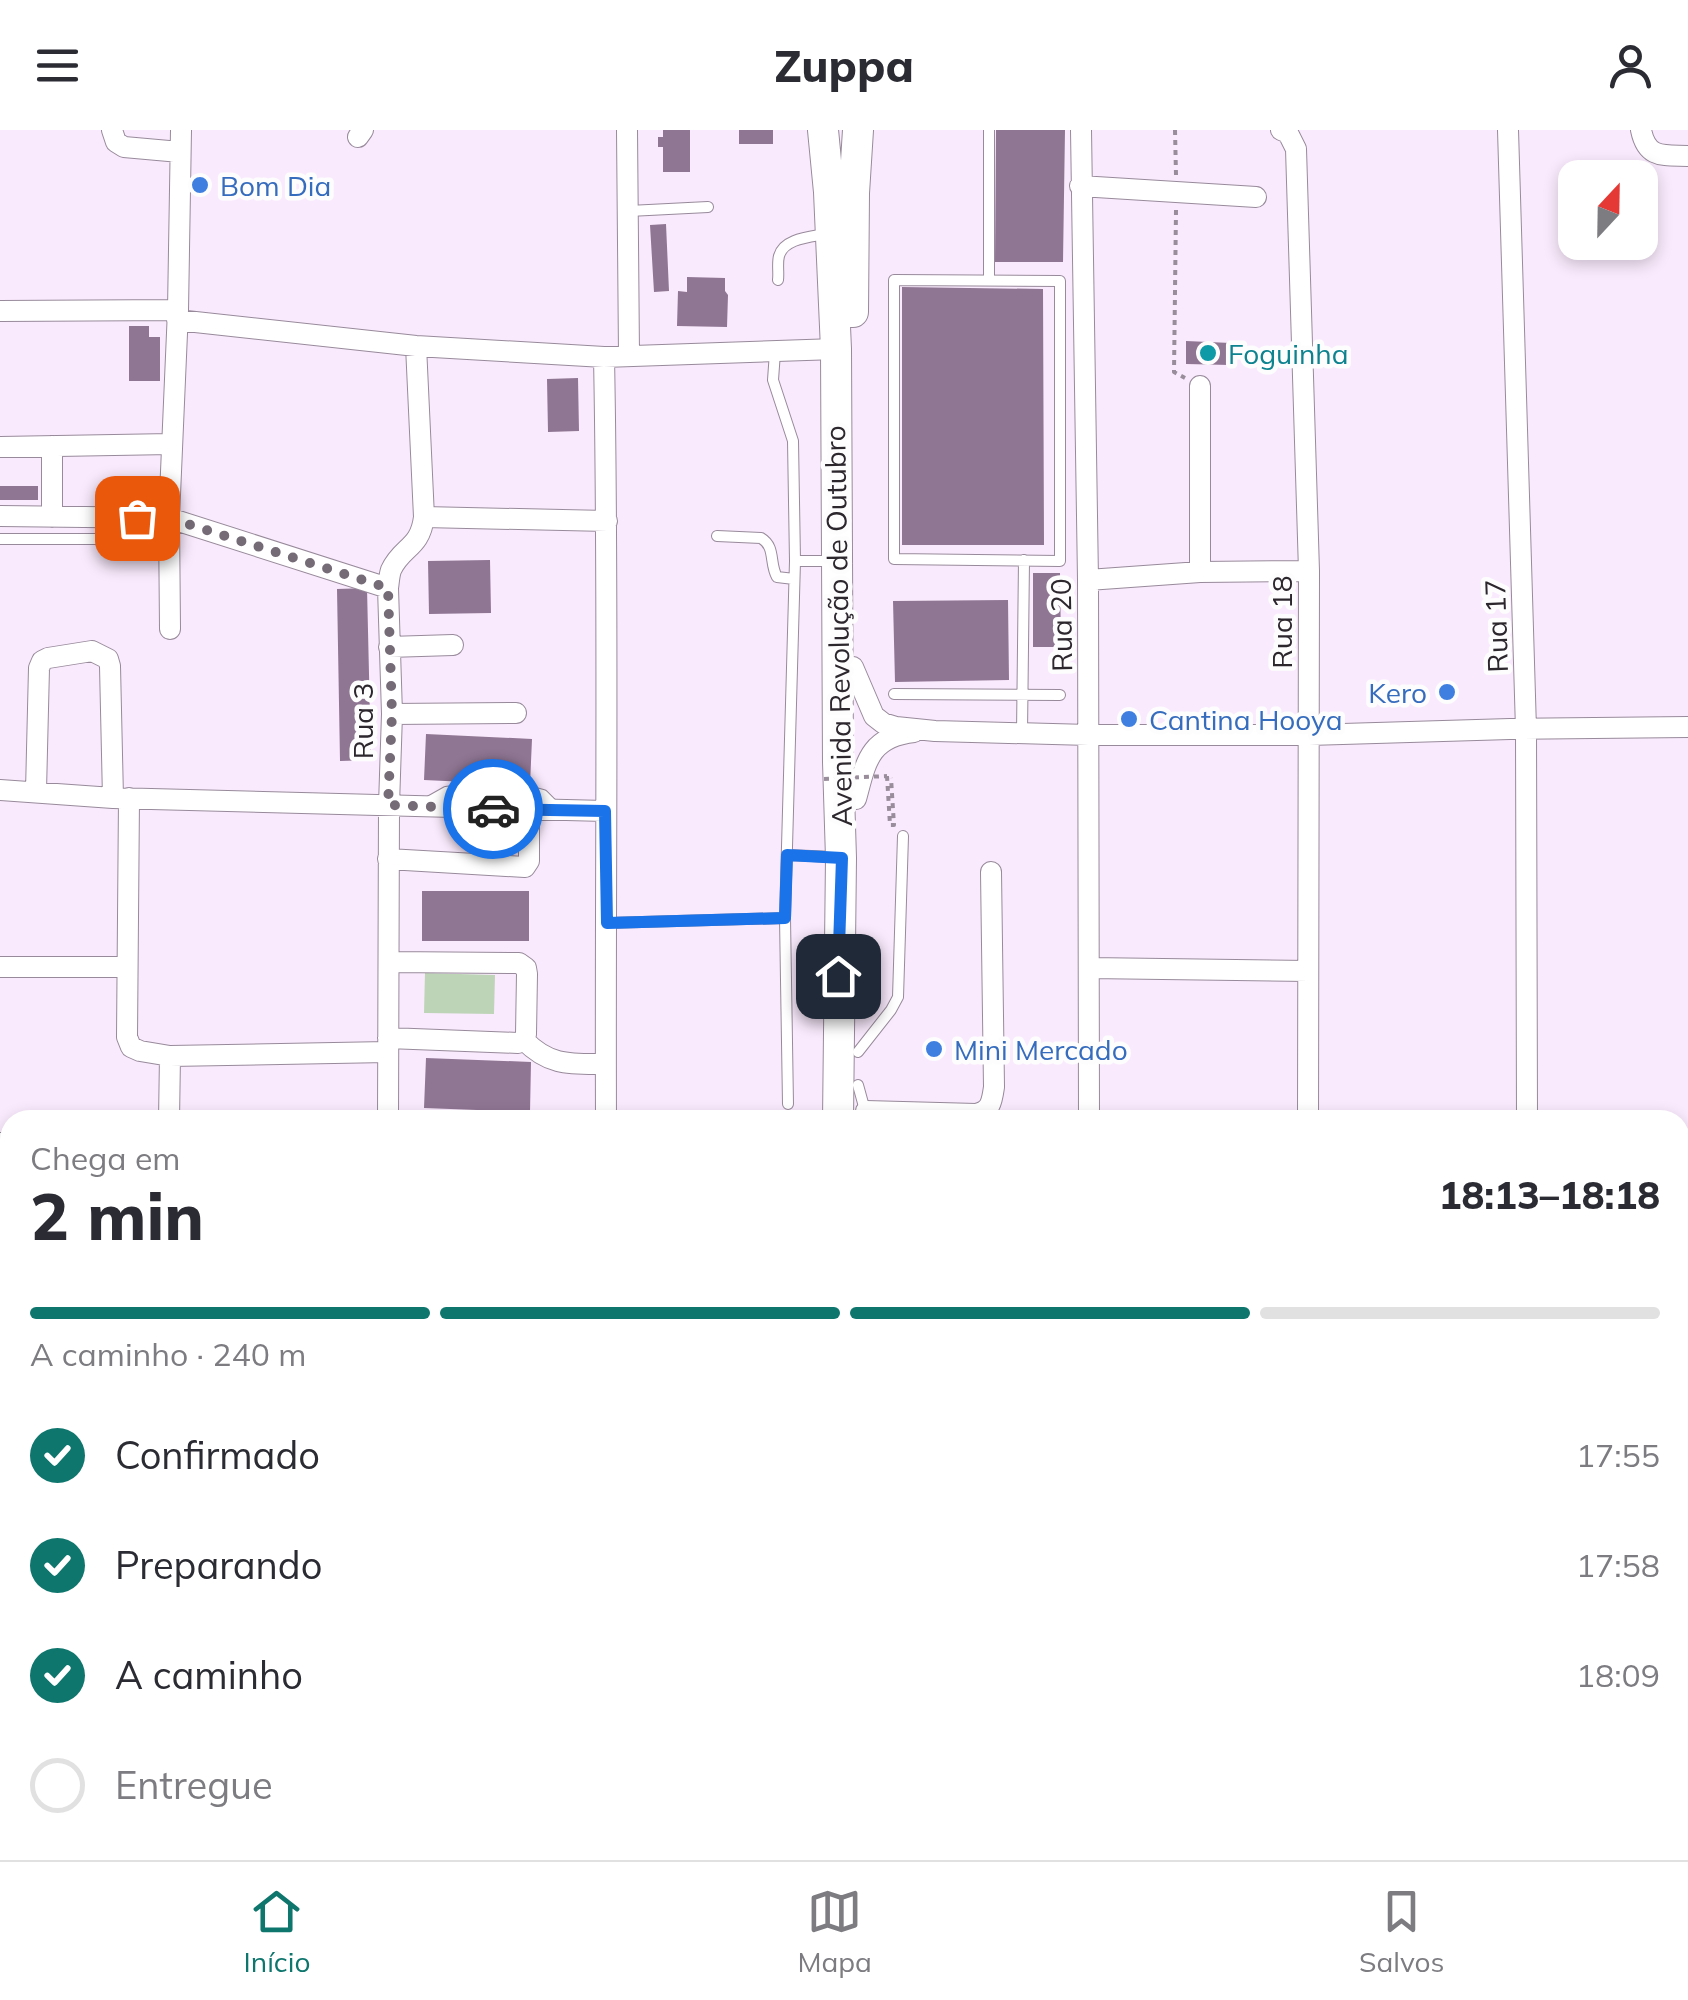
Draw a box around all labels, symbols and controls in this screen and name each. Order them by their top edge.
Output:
text: Zuppa [774,37,914,93]
icon: menu [30,38,85,93]
icon: person [1603,38,1658,93]
north arrow [1558,160,1658,260]
map controls [1558,160,1658,260]
place label: Bom Dia [220,168,331,203]
marker: Bom Dia [189,174,211,196]
place label: Foguinha [1228,336,1349,371]
marker: Foguinha [1197,342,1219,364]
street label: Avenida Revolução de Outubro [817,425,859,827]
pin [95,476,180,561]
icon: bag [110,491,165,546]
street label: Rua 18 [1264,575,1299,669]
street label: Rua 20 [1043,578,1079,672]
street label: Rua 17 [1477,579,1515,673]
place label: Kero [1368,675,1427,710]
marker: Kero [1436,681,1458,703]
street label: Rua 3 [345,683,380,759]
place label: Cantina Hooya [1149,702,1343,737]
marker: Cantina Hooya [1118,708,1140,730]
courier [443,759,543,859]
icon: car [466,782,521,837]
pin [796,934,881,1019]
icon: home [811,949,866,1004]
place label: Mini Mercado [954,1032,1128,1067]
marker: Mini Mercado [923,1038,945,1060]
text: Chega em [30,1138,180,1178]
text: 18:13–18:18 [1439,1171,1660,1219]
text: 2 min [30,1175,204,1256]
text: A caminho · 240 m [30,1334,306,1374]
icon: check [30,1428,85,1483]
text: Confirmado [115,1431,320,1479]
text: 17:55 [1576,1435,1660,1475]
icon: check [30,1538,85,1593]
text: Preparando [115,1541,322,1589]
text: 17:58 [1576,1545,1660,1585]
icon: check [30,1648,85,1703]
text: A caminho [115,1651,303,1699]
text: 18:09 [1576,1655,1660,1695]
text: Entregue [115,1761,273,1809]
tab: Início [244,1884,310,1979]
tab: Mapa [797,1884,872,1979]
tab: Salvos [1359,1884,1444,1979]

